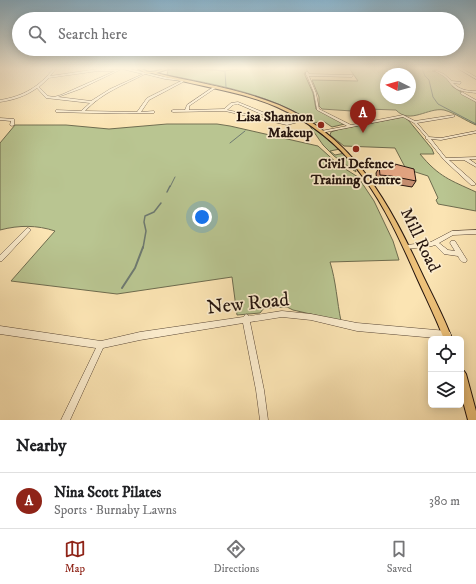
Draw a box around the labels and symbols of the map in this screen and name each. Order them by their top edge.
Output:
north arrow [380,68,416,104]
pin: A [350,100,376,133]
place label: Lisa Shannon Makeup [236,108,314,142]
marker: Lisa Shannon Makeup [316,120,326,130]
marker: Civil Defence Training Centre [351,144,361,154]
place label: Civil Defence Training Centre [310,155,401,189]
street label: Mill Road [395,204,445,276]
your location [192,207,212,227]
street label: New Road [206,287,290,321]

